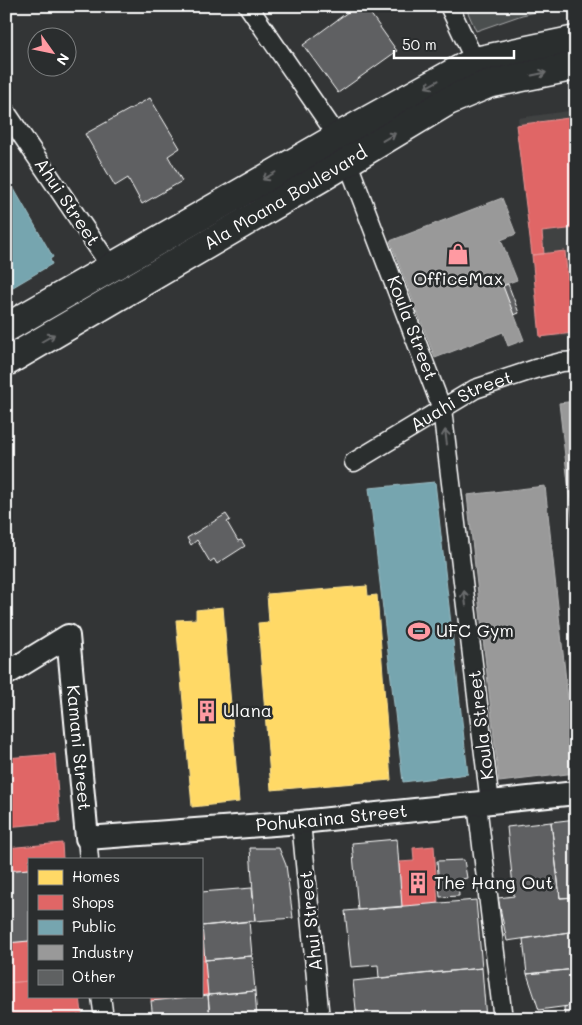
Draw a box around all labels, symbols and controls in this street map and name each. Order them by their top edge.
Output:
north arrow [28,28,78,78]
scale bar [394,28,514,60]
text: 50 m [402,34,437,54]
text: N [52,50,74,69]
one-way arrow [531,69,547,78]
one-way arrow [426,80,440,90]
one-way arrow [382,131,396,141]
street label: Ala Moana Boulevard [199,140,371,255]
street label: Ahui Street [30,153,106,250]
one-way arrow [262,172,276,182]
shop icon: OfficeMax [445,241,471,267]
place label: OfficeMax [413,266,503,290]
street label: Koula Street [382,272,444,383]
one-way arrow [41,332,55,342]
street label: Auahi Street [405,364,515,436]
one-way arrow [441,429,451,445]
one-way arrow [460,591,470,607]
sports icon: UFC Gym [406,618,432,644]
place label: UFC Gym [436,618,514,642]
street label: Koula Street [461,669,499,781]
street label: Kamani Street [62,684,97,812]
building icon: Ulana [194,698,220,724]
place label: Ulana [223,698,272,722]
street label: Pohukaina Street [255,798,409,836]
legend [28,858,202,998]
text: Homes [72,866,120,886]
street label: Ahui Street [293,870,327,973]
building icon: The Hang Out [405,870,431,896]
place label: The Hang Out [434,870,553,894]
text: Shops [72,892,114,912]
text: Public [72,916,116,936]
text: Industry [72,942,134,962]
text: Other [72,966,116,986]

